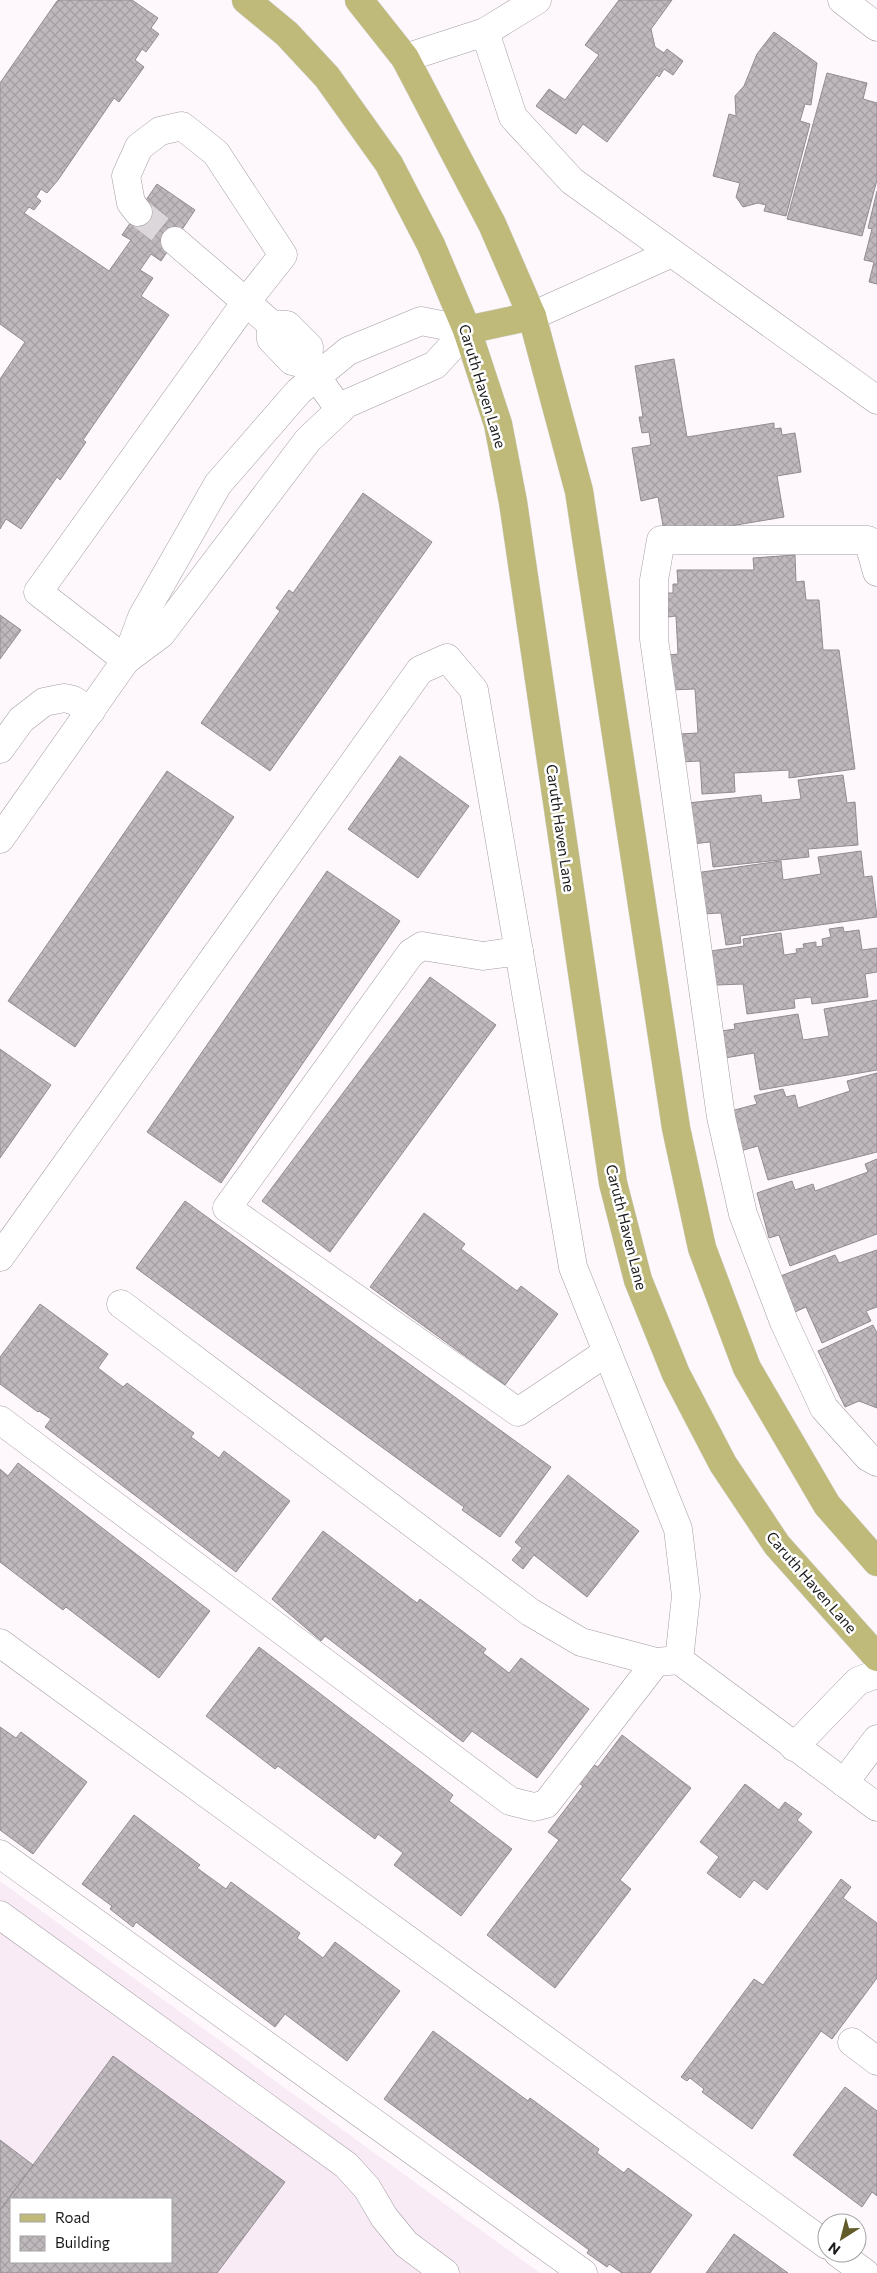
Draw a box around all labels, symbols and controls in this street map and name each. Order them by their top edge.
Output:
street label: Caruth Haven Lane [456,322,510,450]
street label: Caruth Haven Lane [543,763,579,893]
street label: Caruth Haven Lane [603,1162,651,1292]
street label: Caruth Haven Lane [763,1527,861,1637]
legend [10,2198,172,2263]
text: Road [55,2208,90,2226]
north arrow [817,2213,867,2263]
text: Building [55,2233,110,2251]
text: N [825,2239,843,2259]

